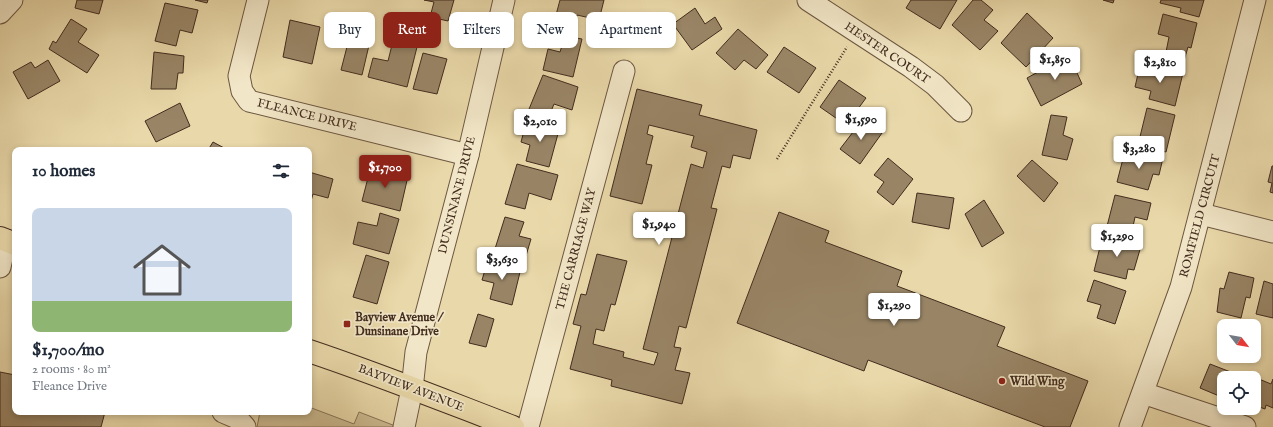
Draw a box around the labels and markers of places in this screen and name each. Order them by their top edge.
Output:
pin: $1,850 [1022,47,1088,81]
pin: $2,810 [1127,50,1193,84]
pin: $1,590 [828,107,894,141]
pin: $2,010 [507,109,573,143]
pin: $3,280 [1106,136,1172,170]
pin: $1,700 [352,155,418,189]
pin: $1,940 [626,212,692,246]
pin: $1,290 [1084,224,1150,258]
pin: $3,630 [469,247,535,281]
pin: $1,290 [861,293,927,327]
place label: Bayview Avenue / Dunsinane Drive [355,310,445,339]
marker: Bayview Avenue / Dunsinane Drive [342,319,352,329]
place label: Wild Wing [1009,374,1065,390]
marker: Wild Wing [997,376,1007,386]

